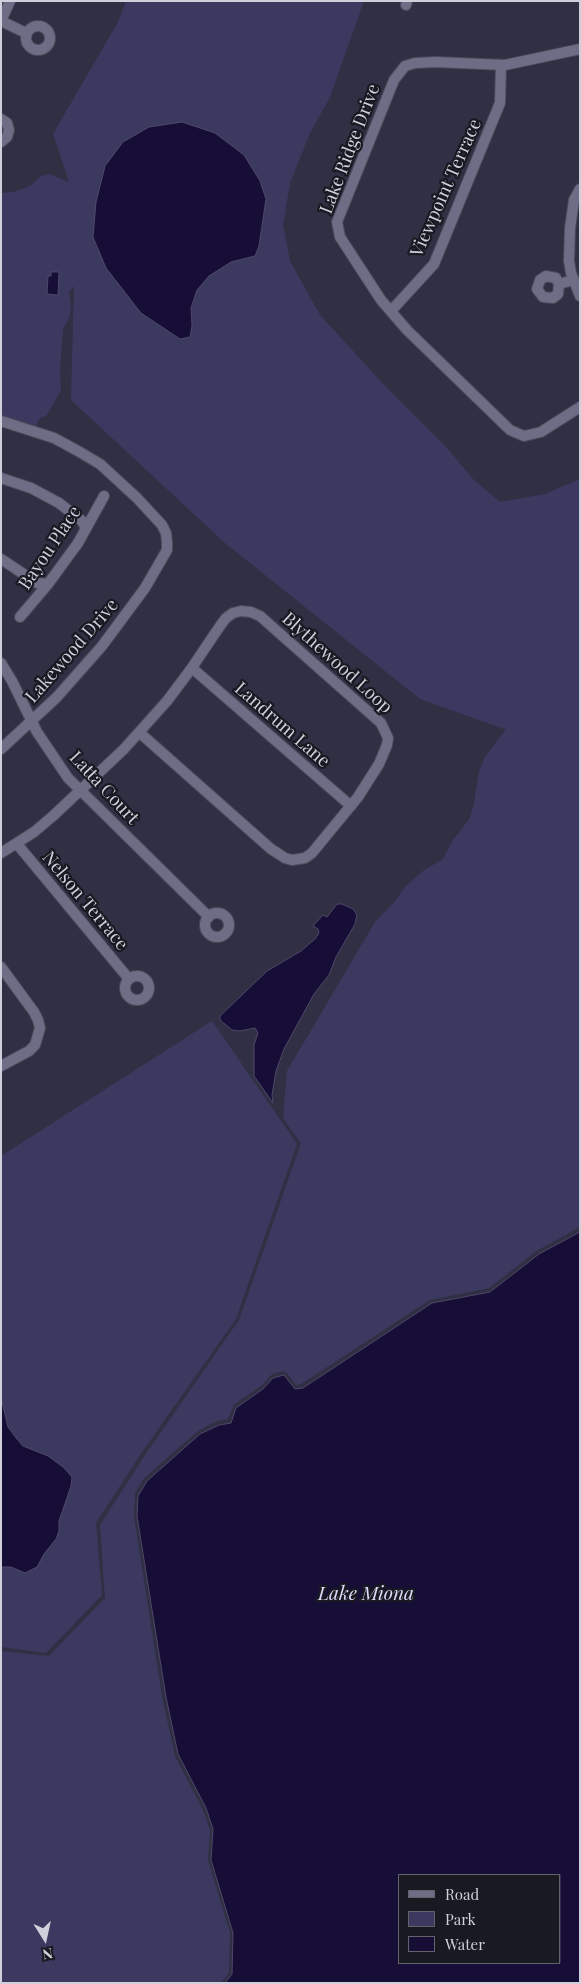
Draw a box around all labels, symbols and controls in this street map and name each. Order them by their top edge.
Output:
street label: Lake Ridge Drive [315,81,385,217]
street label: Viewpoint Terrace [406,116,486,260]
street label: Bayou Place [14,502,86,594]
street label: Lakewood Drive [21,595,123,707]
street label: Blythewood Loop [278,608,396,718]
street label: Landrum Lane [230,678,334,772]
street label: Latta Court [65,747,143,829]
street label: Nelson Terrace [37,847,133,955]
water label: Lake Miona [318,1583,414,1605]
legend [398,1874,561,1964]
text: Road [445,1884,479,1904]
text: Park [445,1909,476,1929]
north arrow [20,1914,70,1964]
text: Water [445,1934,485,1954]
text: N [41,1944,54,1964]

